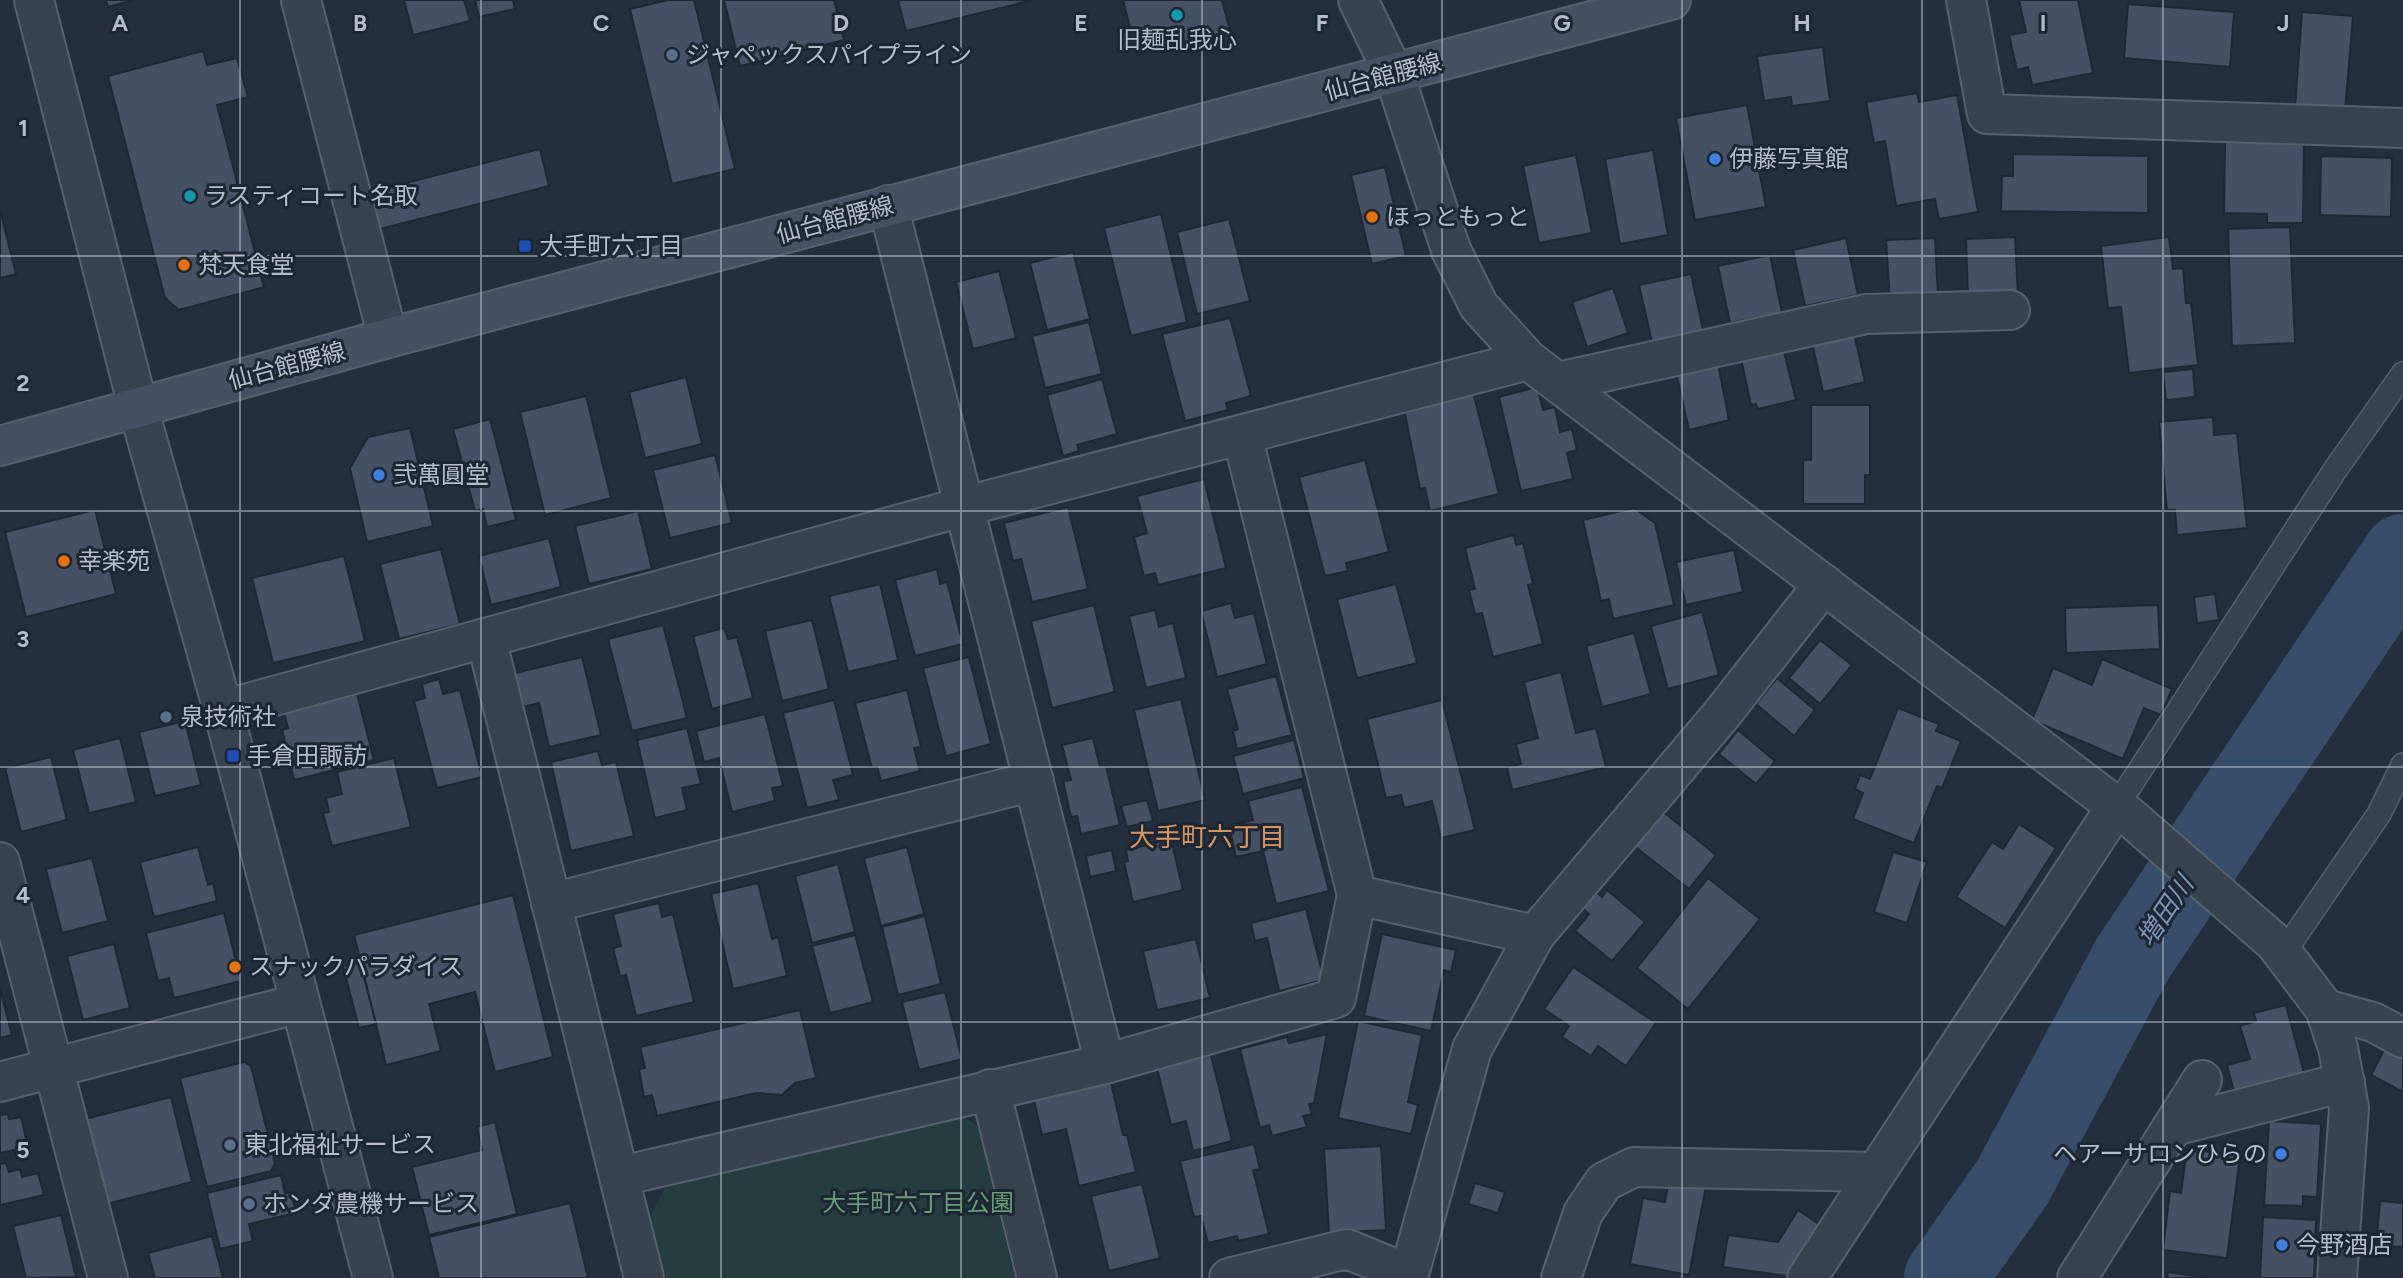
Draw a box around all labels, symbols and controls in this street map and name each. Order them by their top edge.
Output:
marker: 旧麺乱我心 [1169,7,1185,23]
text: A [112,9,129,37]
text: B [353,9,367,37]
text: C [593,9,610,37]
text: D [833,9,849,37]
text: E [1074,9,1088,37]
text: F [1316,9,1329,37]
text: G [1553,9,1571,37]
text: H [1793,9,1811,37]
text: I [2040,9,2046,37]
text: J [2277,9,2289,37]
place label: 旧麺乱我心 [1117,25,1237,54]
place label: ジャペックスパイプライン [686,40,972,69]
marker: ジャペックスパイプライン [664,47,680,63]
street label: 仙台館腰線 [1321,47,1445,106]
text: 1 [18,114,28,142]
place label: 伊藤写真館 [1729,144,1849,173]
marker: 伊藤写真館 [1707,151,1723,167]
place label: ラスティコート名取 [204,181,418,210]
marker: ラスティコート名取 [182,188,198,204]
street label: 仙台館腰線 [773,190,897,249]
place label: ほっともっと [1386,202,1530,231]
marker: ほっともっと [1364,209,1380,225]
place label: 大手町六丁目 [539,231,683,260]
marker: 大手町六丁目 [517,238,533,254]
place label: 梵天食堂 [198,250,294,279]
marker: 梵天食堂 [176,257,192,273]
street label: 仙台館腰線 [225,336,349,395]
text: 2 [16,369,30,397]
place label: 弐萬圓堂 [393,460,489,489]
marker: 弐萬圓堂 [371,467,387,483]
place label: 幸楽苑 [78,546,150,575]
marker: 幸楽苑 [56,553,72,569]
text: 3 [17,625,29,653]
place label: 泉技術社 [180,702,276,731]
marker: 泉技術社 [158,709,174,725]
place label: 手倉田諏訪 [247,741,367,770]
marker: 手倉田諏訪 [225,748,241,764]
district label: 大手町六丁目 [1129,821,1285,853]
water label: 増田川 [2130,867,2202,952]
text: 4 [16,881,30,909]
place label: スナックパラダイス [249,952,463,981]
marker: スナックパラダイス [227,959,243,975]
place label: 東北福祉サービス [244,1130,436,1159]
text: 5 [16,1136,30,1164]
marker: 東北福祉サービス [222,1137,238,1153]
place label: ヘアーサロンひらの [2053,1139,2267,1168]
marker: ヘアーサロンひらの [2273,1146,2289,1162]
park label: 大手町六丁目公園 [822,1188,1014,1217]
place label: ホンダ農機サービス [263,1189,479,1218]
marker: ホンダ農機サービス [241,1196,257,1212]
place label: 今野酒店 [2296,1230,2392,1259]
marker: 今野酒店 [2274,1237,2290,1253]

